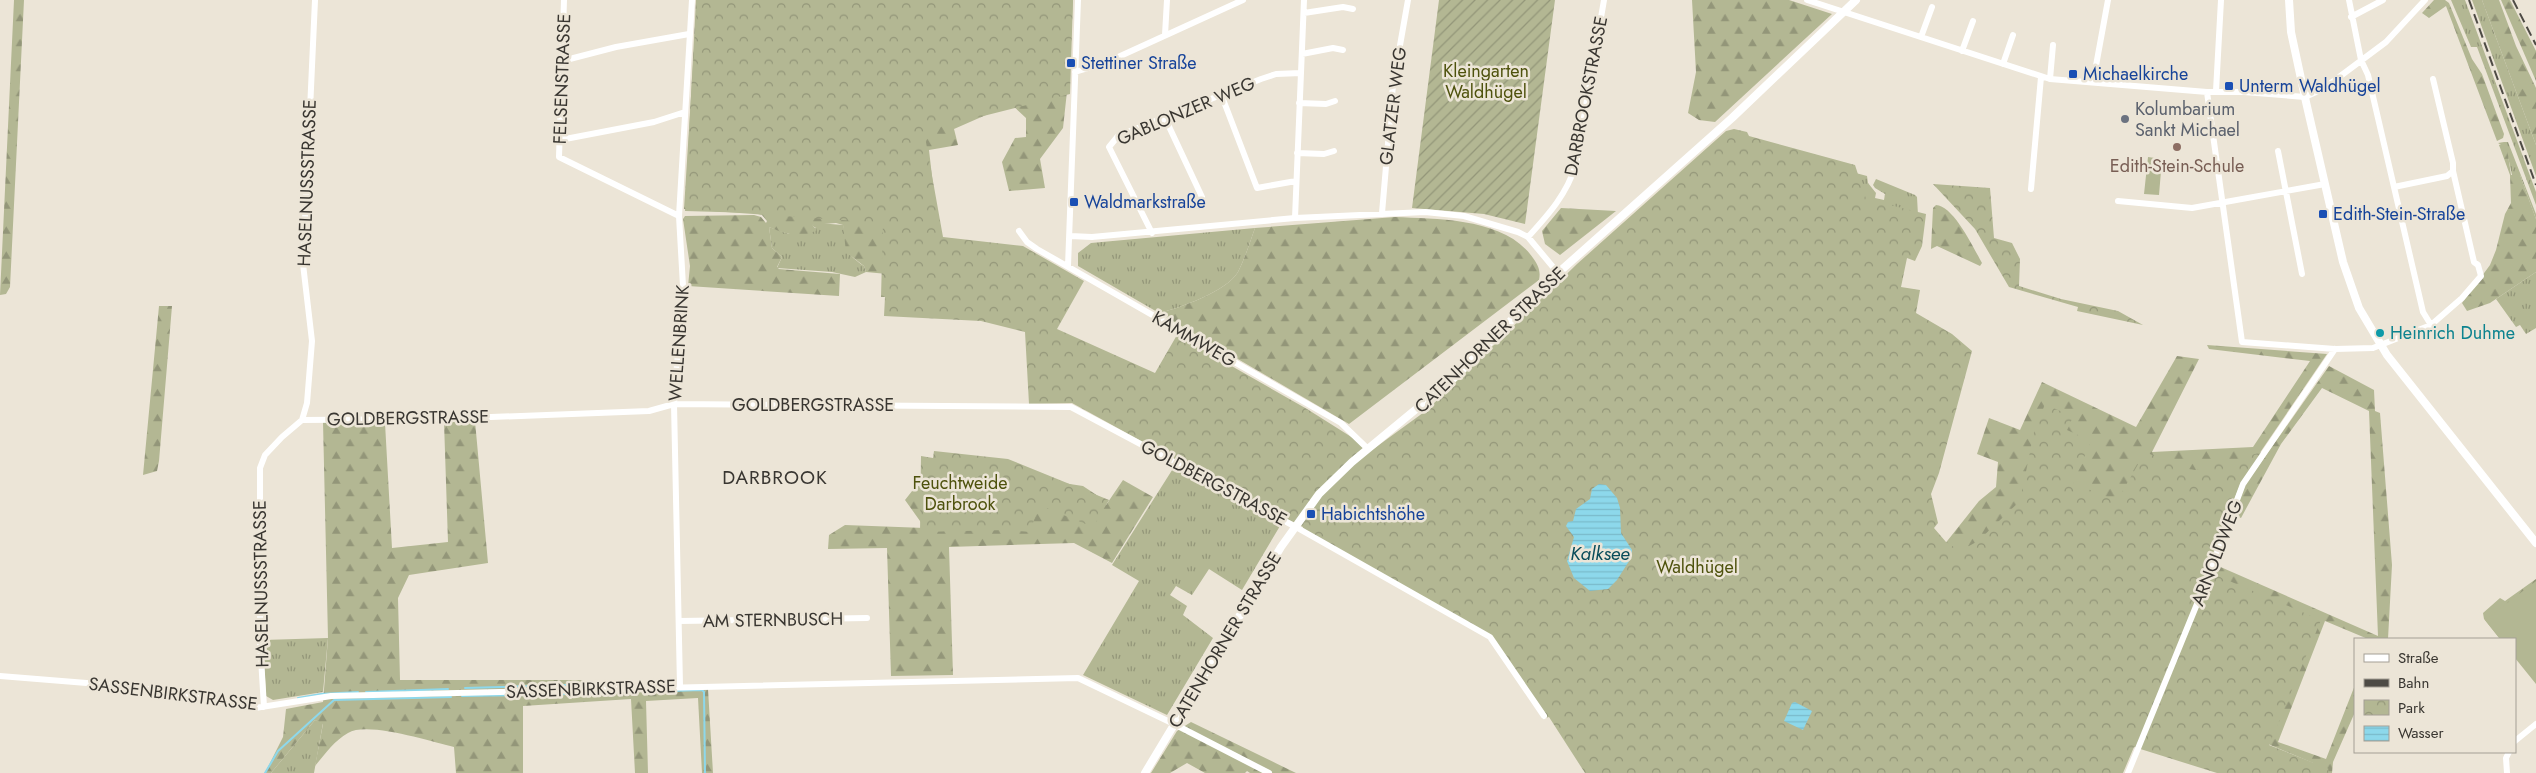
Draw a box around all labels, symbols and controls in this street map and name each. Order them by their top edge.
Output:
street label: FELSENSTRASSE [547,13,577,145]
street label: DARBROOKSTRASSE [1558,14,1614,178]
street label: GLATZER WEG [1373,45,1413,167]
place label: Stettiner Straße [1081,50,1197,76]
marker: Stettiner Straße [1065,57,1077,69]
park label: Kleingarten Waldhügel [1443,58,1529,105]
place label: Michaelkirche [2083,61,2188,87]
marker: Michaelkirche [2067,68,2079,80]
street label: GABLONZER WEG [1113,70,1259,152]
place label: Unterm Waldhügel [2239,73,2381,99]
marker: Unterm Waldhügel [2223,80,2235,92]
place label: Kolumbarium Sankt Michael [2135,96,2240,143]
street label: HASELNUSSSTRASSE [291,99,323,267]
marker: Kolumbarium Sankt Michael [2119,113,2131,125]
marker: Edith-Stein-Schule [2171,141,2183,153]
place label: Edith-Stein-Schule [2110,153,2244,179]
place label: Waldmarkstraße [1084,189,1206,215]
marker: Waldmarkstraße [1068,196,1080,208]
place label: Edith-Stein-Straße [2333,201,2465,227]
marker: Edith-Stein-Straße [2317,208,2329,220]
street label: CATENHORNER STRASSE [1409,261,1571,419]
street label: WELLENBRINK [662,283,696,402]
street label: KAMMWEG [1147,305,1241,374]
place label: Heinrich Duhme [2390,320,2515,346]
marker: Heinrich Duhme [2374,327,2386,339]
street label: GOLDBERGSTRASSE [732,392,894,418]
street label: GOLDBERGSTRASSE [327,404,489,432]
street label: GOLDBERGSTRASSE [1136,433,1292,533]
district label: DARBROOK [722,464,828,491]
park label: Feuchtweide Darbrook [912,470,1008,517]
street label: ARNOLDWEG [2185,496,2249,610]
street label: HASELNUSSSTRASSE [247,500,275,668]
place label: Habichtshöhe [1321,501,1425,527]
marker: Habichtshöhe [1305,508,1317,520]
water label: Kalksee [1570,540,1630,567]
street label: CATENHORNER STRASSE [1162,547,1288,733]
park label: Waldhügel [1656,554,1738,580]
street label: AM STERNBUSCH [703,606,843,634]
legend [2354,638,2516,753]
text: Straße [2398,647,2439,669]
street label: SASSENBIRKSTRASSE [87,671,259,717]
text: Bahn [2398,672,2429,694]
street label: SASSENBIRKSTRASSE [506,673,676,705]
text: Park [2398,697,2425,719]
text: Wasser [2398,722,2444,744]

